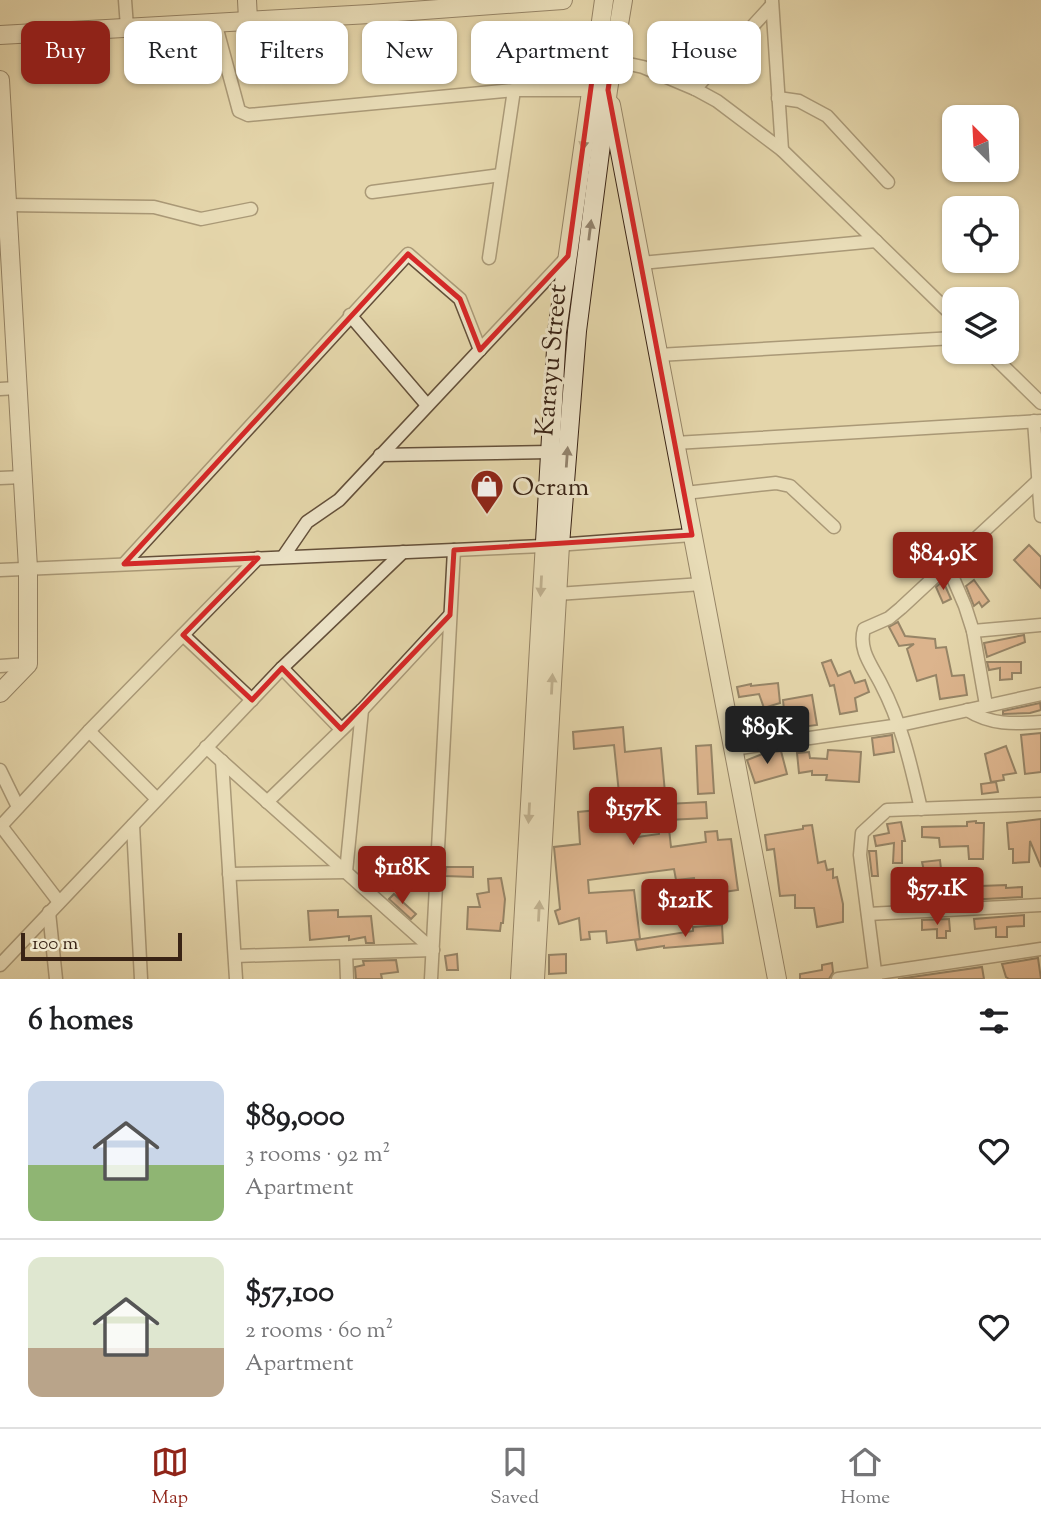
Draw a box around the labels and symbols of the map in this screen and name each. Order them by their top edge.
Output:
north arrow [942,105,1018,182]
one-way arrow [578,129,589,151]
one-way arrow [585,219,596,241]
street label: Karayu Street [527,283,578,438]
one-way arrow [562,446,573,468]
shop icon: Ocram [468,467,506,516]
place label: Ocram [512,470,589,507]
pin: $84.9K [886,532,1000,592]
one-way arrow [536,575,547,597]
one-way arrow [547,673,558,695]
pin: $89K [726,706,808,766]
pin: $157K [584,788,682,847]
one-way arrow [523,802,534,824]
pin: $118K [353,846,451,906]
pin: $57.1K [880,867,994,927]
pin: $121K [636,880,734,939]
one-way arrow [533,900,544,922]
scale bar [21,930,182,962]

